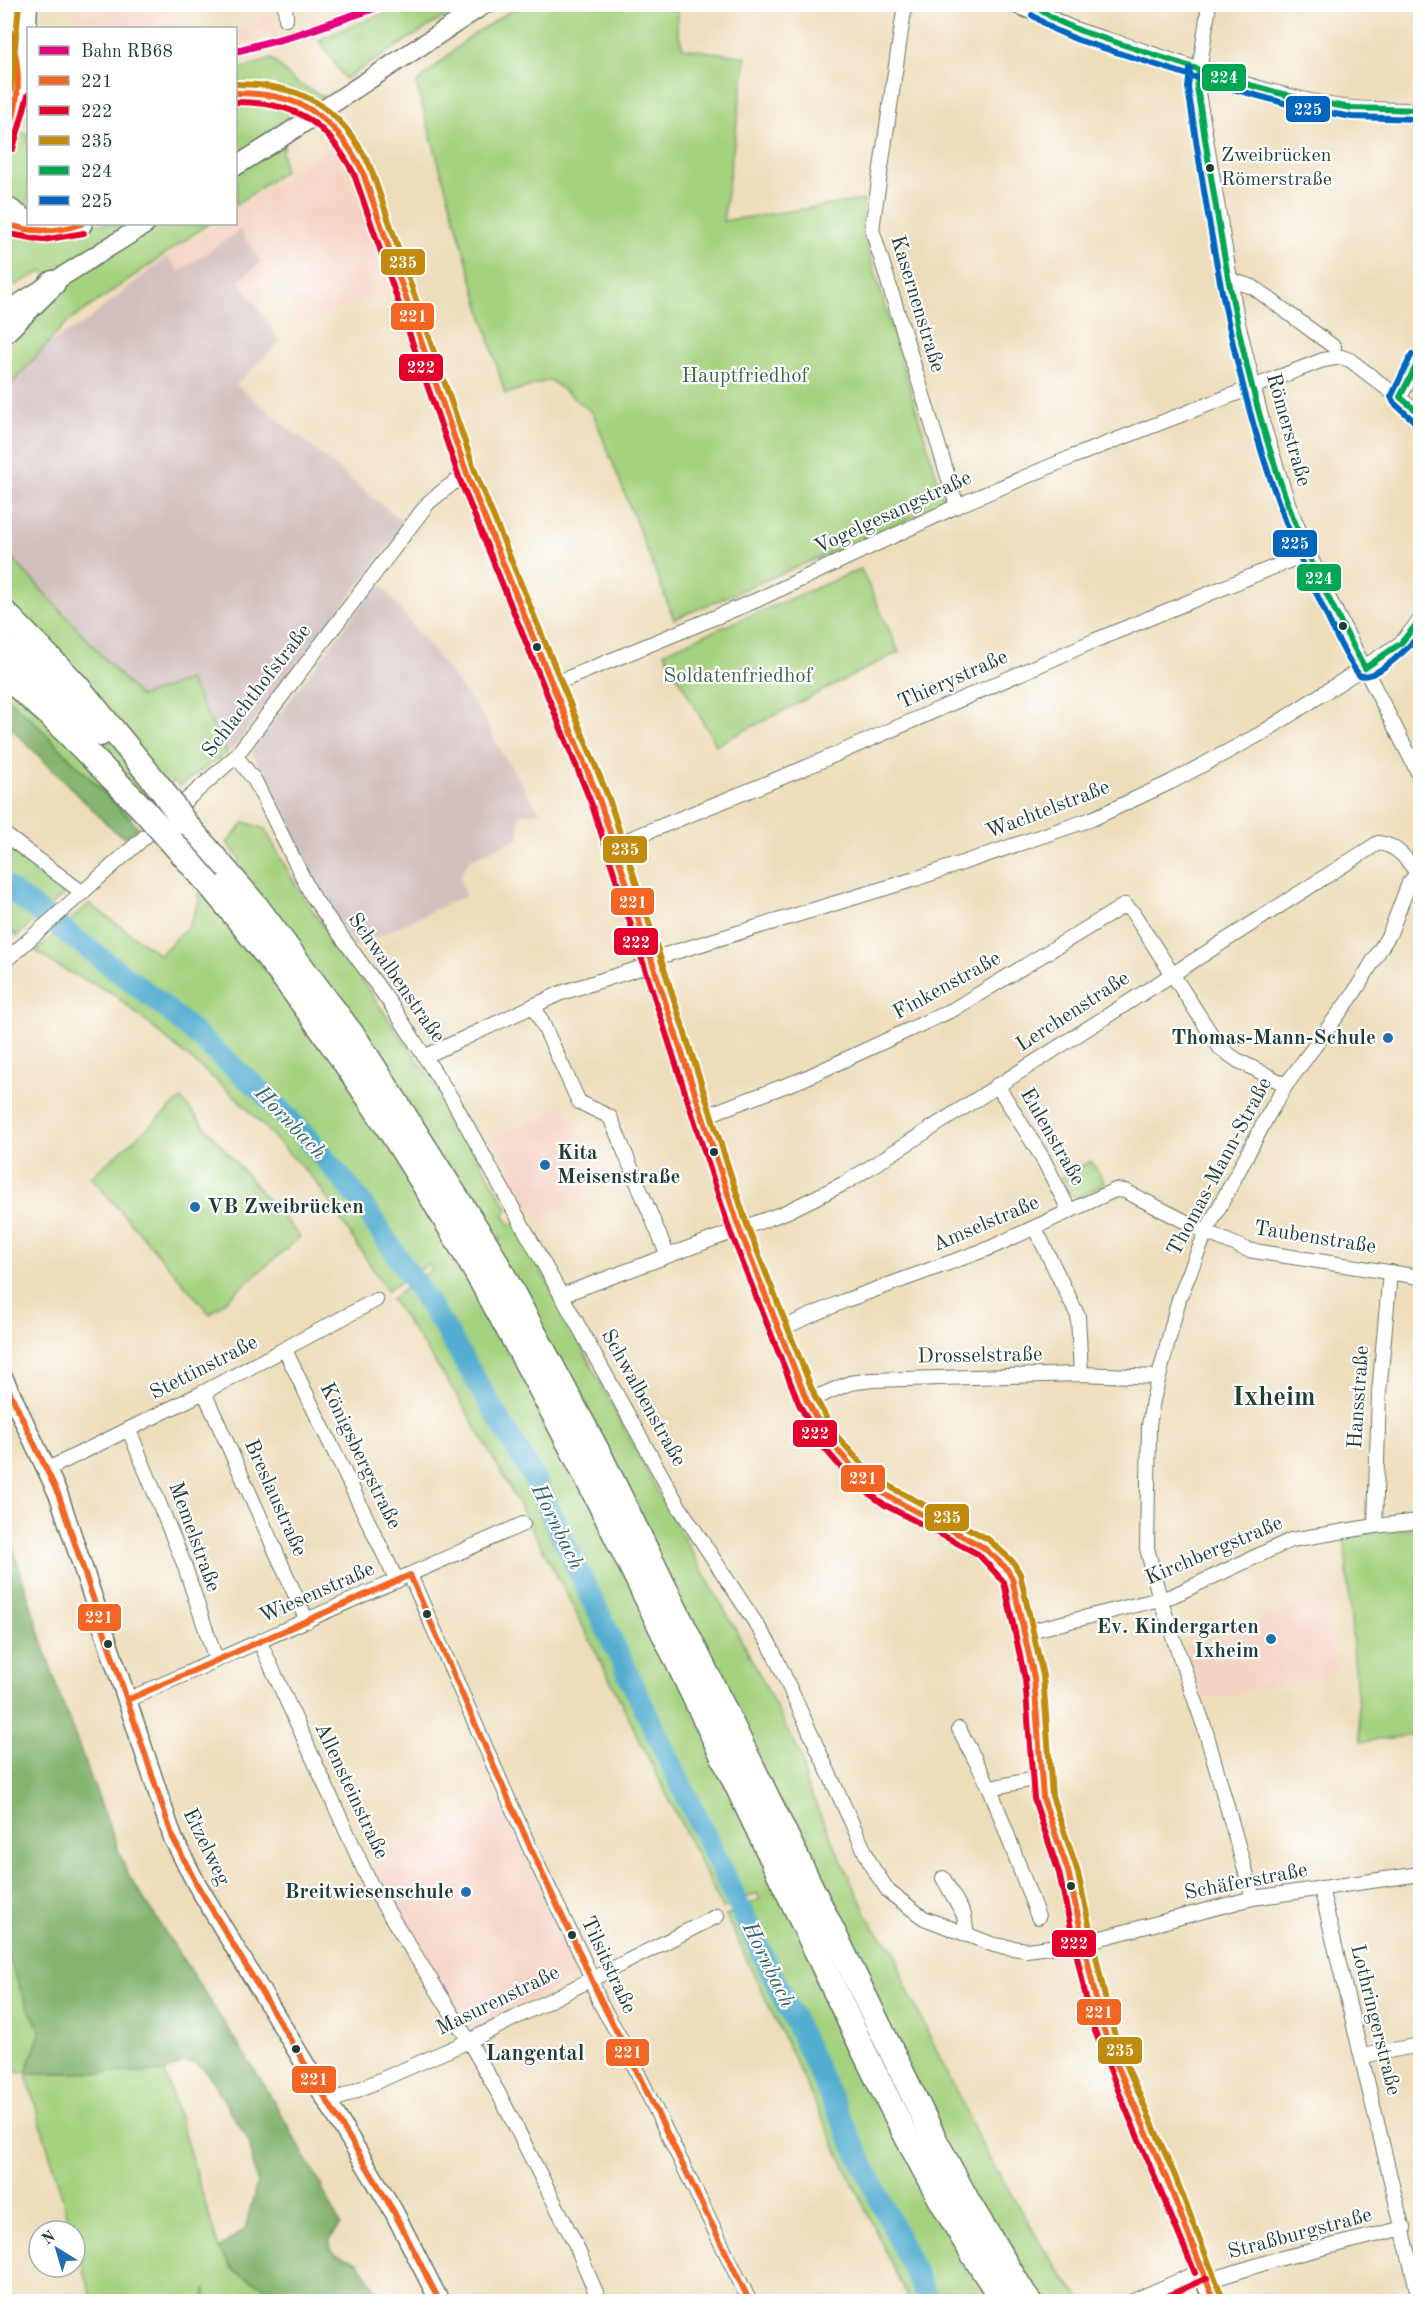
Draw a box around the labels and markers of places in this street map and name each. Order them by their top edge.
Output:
place label: Zweibrücken Römerstraße [1221,146,1332,190]
marker: Zweibrücken Römerstraße [1204,162,1216,174]
unlabelled marker [1337,620,1349,632]
unlabelled marker [531,641,543,653]
place label: Thomas-Mann-Schule [1171,1028,1376,1049]
marker: Thomas-Mann-Schule [1381,1031,1395,1045]
place label: Kita Meisenstraße [557,1143,680,1188]
unlabelled marker [708,1146,720,1158]
marker: Kita Meisenstraße [538,1158,552,1172]
place label: VB Zweibrücken [207,1197,364,1218]
marker: VB Zweibrücken [188,1200,202,1214]
unlabelled marker [421,1608,433,1620]
place label: Ev. Kindergarten Ixheim [1097,1617,1259,1662]
marker: Ev. Kindergarten Ixheim [1264,1632,1278,1646]
unlabelled marker [102,1638,114,1650]
unlabelled marker [1065,1880,1077,1892]
place label: Breitwiesenschule [285,1882,454,1903]
marker: Breitwiesenschule [459,1885,473,1899]
unlabelled marker [566,1929,578,1941]
unlabelled marker [290,2043,302,2055]

